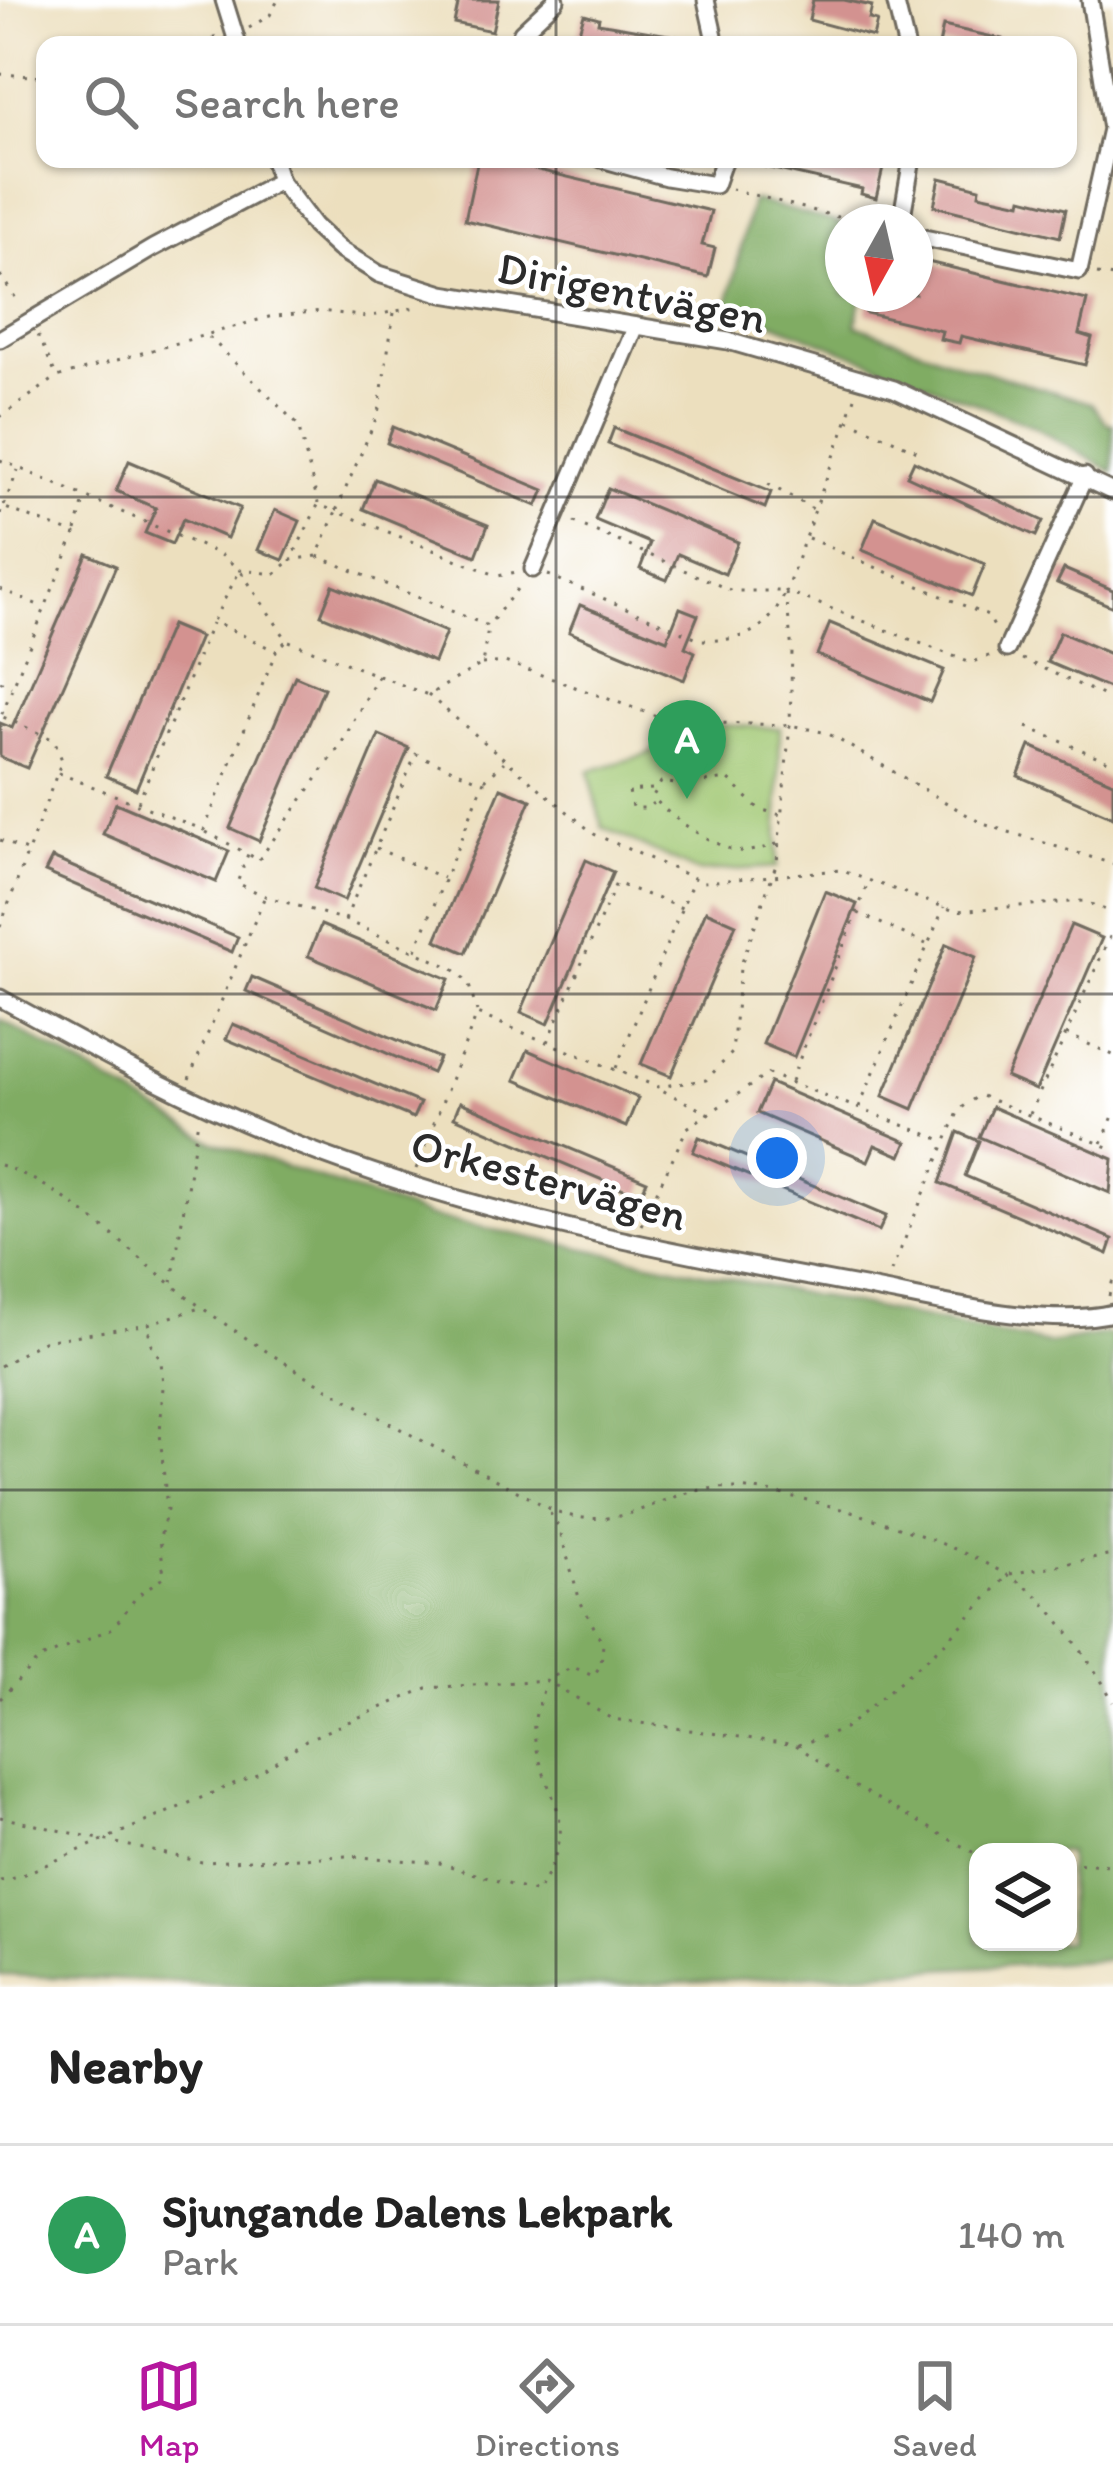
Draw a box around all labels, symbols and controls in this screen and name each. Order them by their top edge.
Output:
search box [36,36,1077,168]
icon: search [78,69,144,135]
text: Search here [174,75,400,129]
north arrow [825,204,933,312]
street label: Dirigentvägen [493,240,771,344]
pin: A [648,700,726,799]
street label: Orkestervägen [405,1116,693,1242]
your location [747,1128,807,1188]
map controls [969,1843,1077,1951]
button: layers [969,1843,1077,1951]
text: Nearby [48,2035,203,2096]
text: Sjungande Dalens Lekpark [162,2184,672,2238]
text: A [75,2211,99,2258]
text: 140 m [958,2211,1065,2258]
text: Park [162,2238,239,2285]
tab: Map [136,2353,202,2464]
tab: Directions [475,2353,620,2464]
tab: Saved [893,2353,977,2464]

